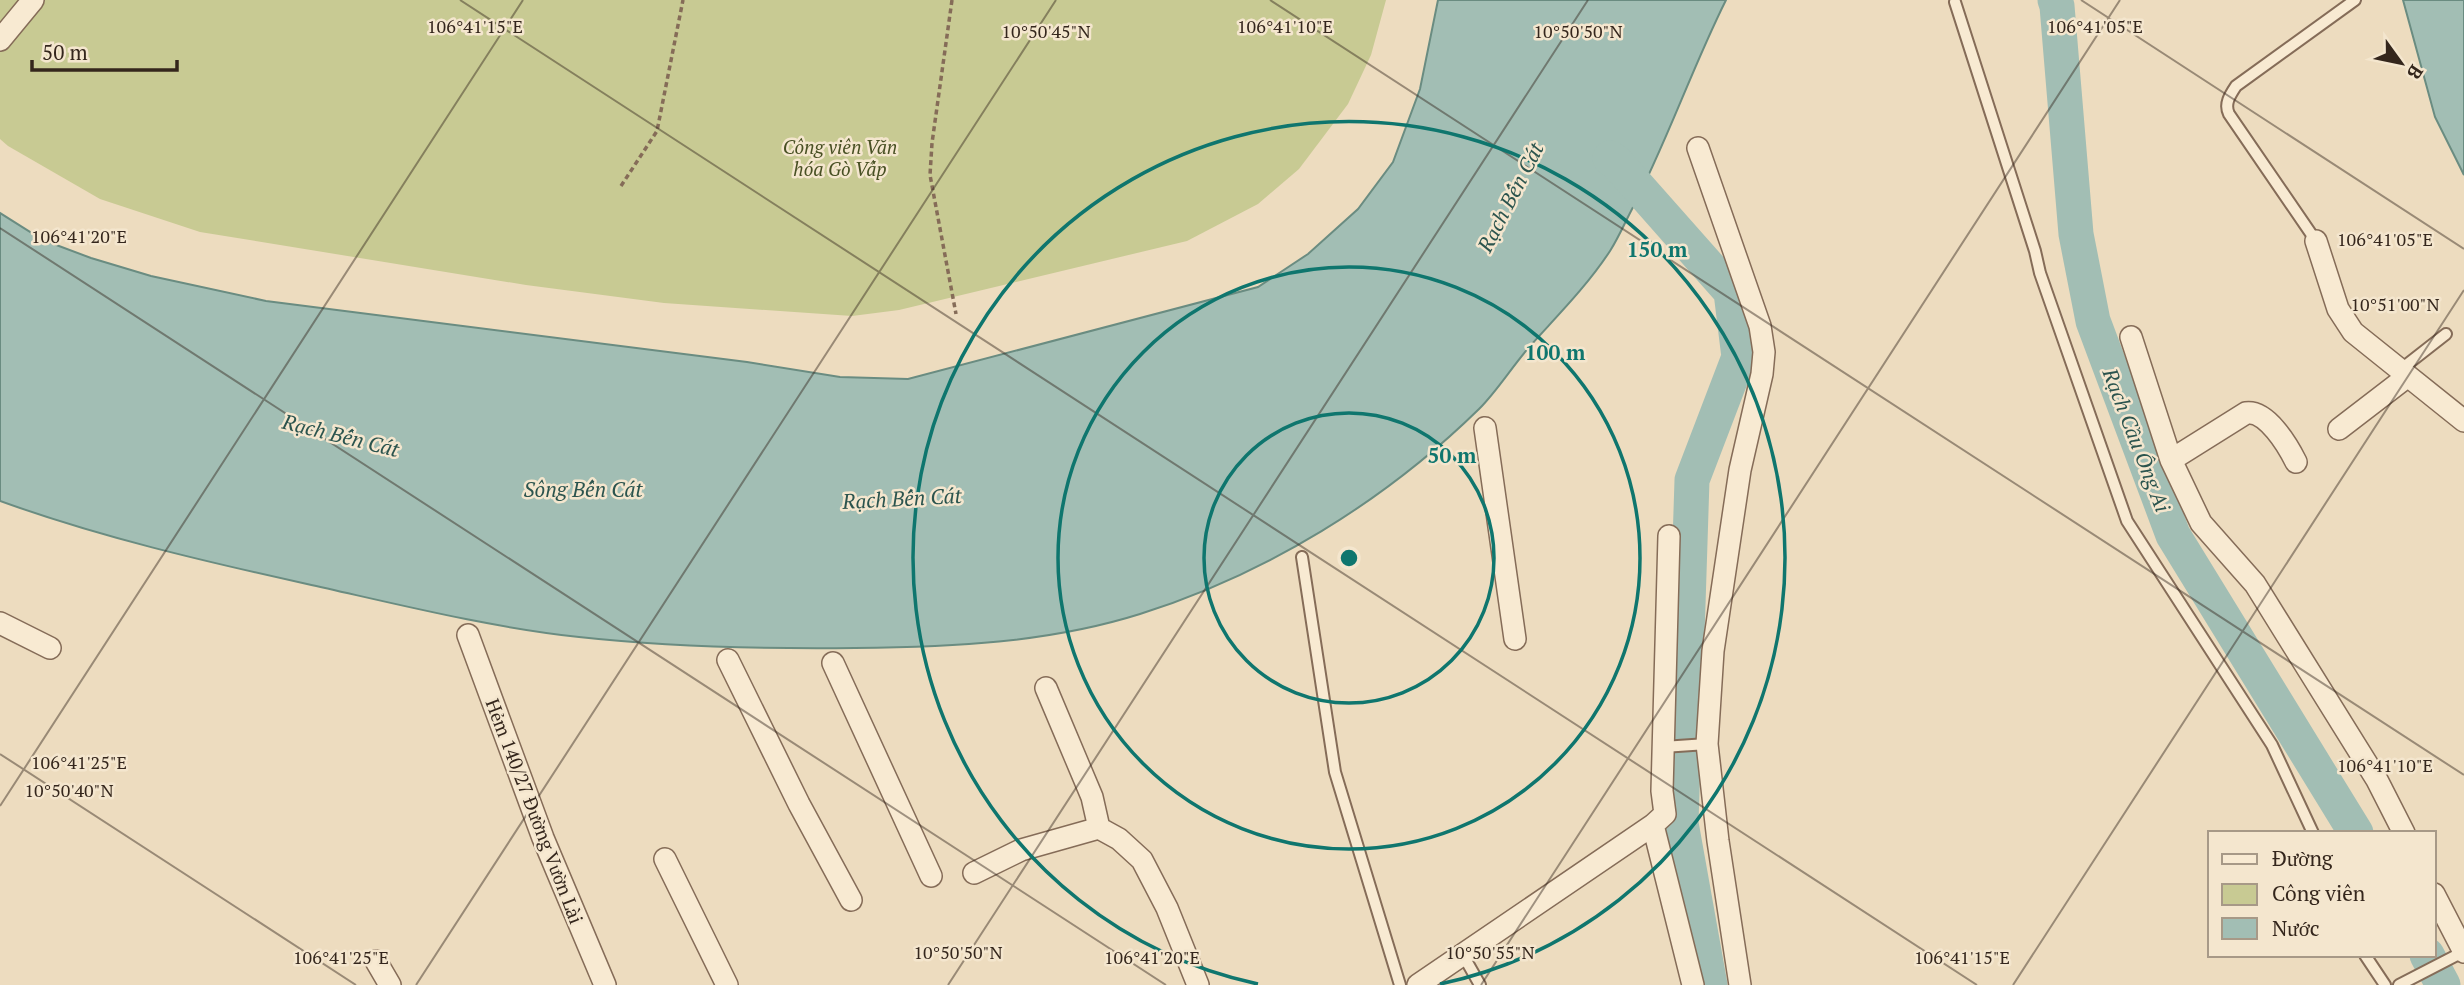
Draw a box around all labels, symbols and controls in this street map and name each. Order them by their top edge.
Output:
text: 106°41'15"E [427,14,523,38]
text: 106°41'10"E [1237,14,1333,38]
text: 106°41'05"E [2047,14,2143,38]
text: 10°50'45"N [1001,19,1091,43]
text: 10°50'50"N [1533,19,1623,43]
scale bar [32,28,177,72]
north arrow [2366,28,2436,98]
text: 50 m [42,38,88,66]
text: B [2402,61,2430,85]
park label: Công viên Văn hóa Gò Vấp [783,134,897,181]
water label: Rạch Bến Cát [1470,137,1550,257]
text: 106°41'20"E [31,224,127,248]
text: 106°41'05"E [2337,227,2433,251]
text: 150 m [1627,235,1688,263]
text: 10°51'00"N [2350,292,2440,316]
text: 100 m [1525,338,1586,366]
water label: Rạch Cầu Ông Ai [2096,363,2177,516]
water label: Rạch Bến Cát [279,407,403,463]
text: 50 m [1428,441,1477,469]
water label: Sông Bến Cát [524,475,643,503]
water label: Rạch Bến Cát [841,481,963,515]
centre of rings [1337,546,1361,570]
street label: Hẻm 140/27 Đường Vườn Lài [480,695,590,927]
text: 106°41'25"E [31,750,127,774]
text: 106°41'10"E [2337,753,2433,777]
text: 10°50'40"N [24,778,114,802]
legend [2208,831,2436,957]
text: Đường [2272,844,2334,872]
text: Công viên [2272,879,2366,907]
text: Nước [2272,914,2320,942]
text: 10°50'50"N [913,940,1003,964]
text: 10°50'55"N [1445,940,1535,964]
text: 106°41'25"E [293,945,389,969]
text: 106°41'20"E [1104,945,1200,969]
text: 106°41'15"E [1914,945,2010,969]

